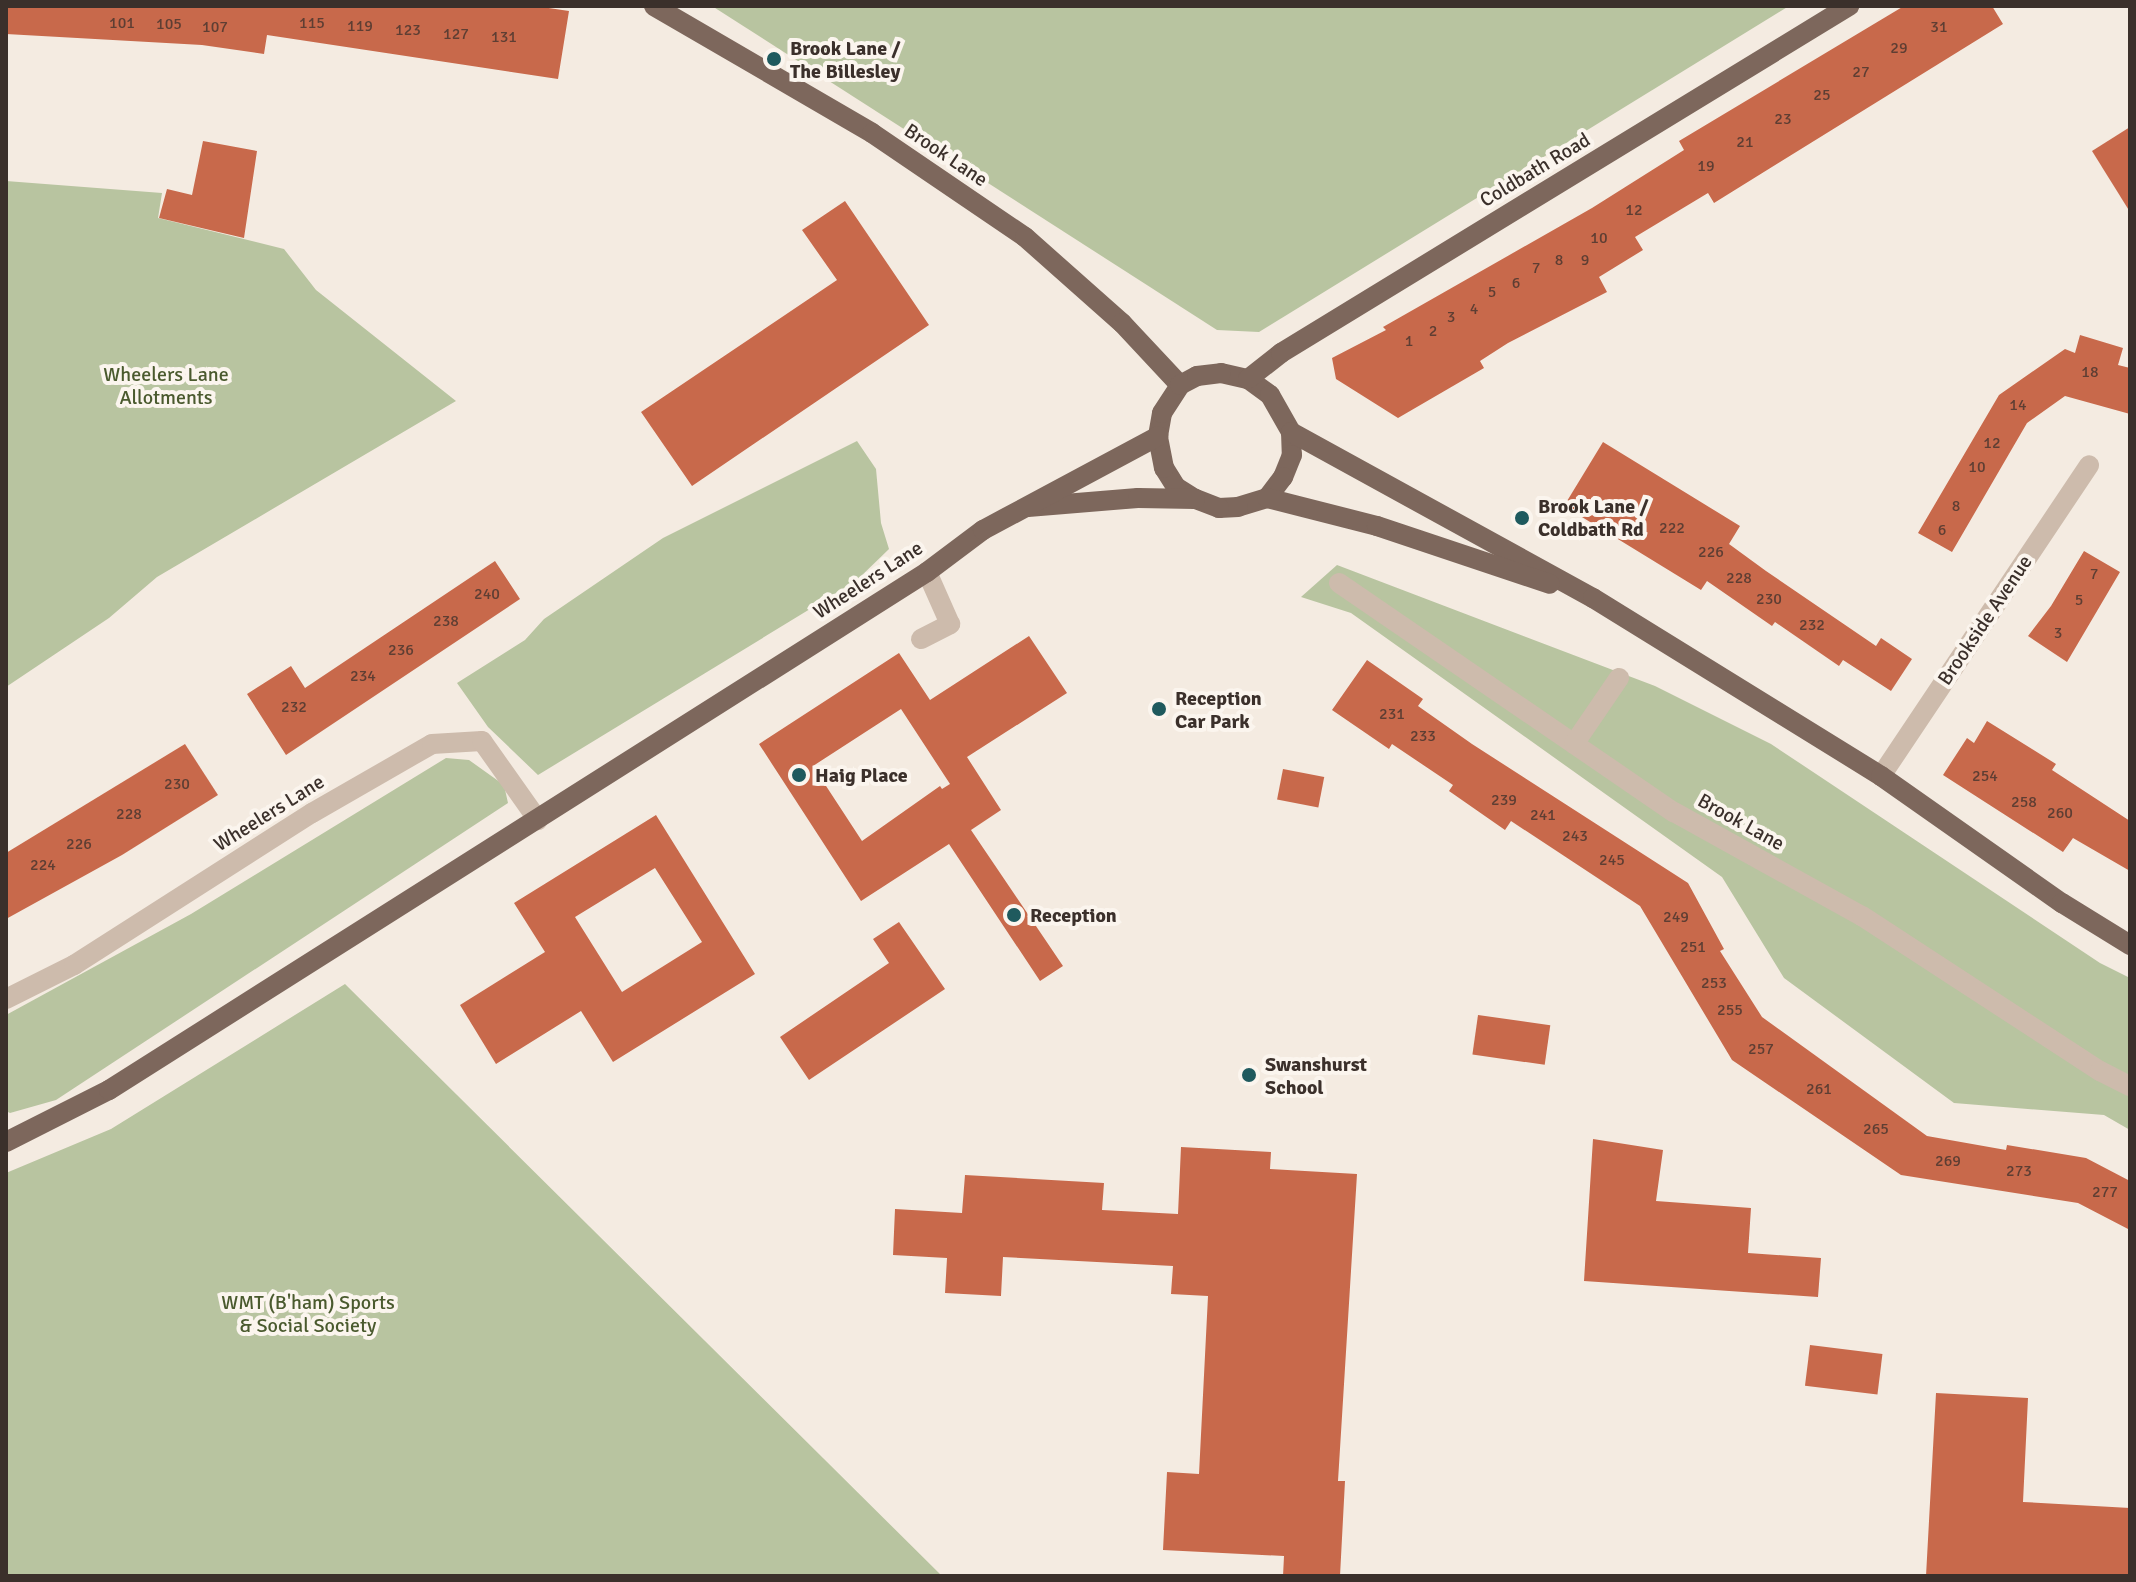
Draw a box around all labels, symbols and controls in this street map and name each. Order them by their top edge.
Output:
house number: 101 [109,13,135,33]
house number: 115 [299,13,325,33]
house number: 105 [156,14,182,34]
house number: 119 [347,16,373,36]
house number: 107 [202,17,228,37]
house number: 31 [1930,17,1948,37]
house number: 123 [395,20,421,40]
house number: 127 [443,24,469,44]
house number: 131 [491,27,517,47]
place label: Brook Lane / The Billesley [790,36,901,83]
house number: 29 [1890,38,1908,58]
marker: Brook Lane / The Billesley [765,50,783,68]
house number: 27 [1852,62,1870,82]
house number: 25 [1813,85,1831,105]
house number: 23 [1774,109,1792,129]
street label: Brook Lane [900,118,992,192]
street label: Coldbath Road [1476,128,1594,212]
house number: 21 [1736,132,1754,152]
house number: 19 [1697,156,1715,176]
house number: 12 [1625,200,1643,220]
house number: 10 [1590,228,1608,248]
house number: 8 [1555,250,1563,270]
house number: 9 [1581,250,1589,270]
house number: 7 [1532,258,1540,278]
house number: 6 [1512,273,1520,293]
house number: 5 [1488,282,1496,302]
house number: 4 [1470,299,1478,319]
house number: 3 [1447,307,1455,327]
house number: 2 [1429,321,1437,341]
house number: 1 [1405,331,1413,351]
park label: Wheelers Lane Allotments [103,362,229,409]
house number: 18 [2081,362,2099,382]
house number: 14 [2009,395,2027,415]
house number: 12 [1983,433,2001,453]
house number: 10 [1968,457,1986,477]
place label: Brook Lane / Coldbath Rd [1538,494,1649,541]
house number: 8 [1952,496,1960,516]
marker: Brook Lane / Coldbath Rd [1513,509,1531,527]
house number: 222 [1659,518,1685,538]
house number: 6 [1938,520,1946,540]
street label: Wheelers Lane [809,536,927,624]
house number: 226 [1698,542,1724,562]
street label: Brookside Avenue [1933,551,2037,689]
house number: 7 [2090,564,2098,584]
house number: 228 [1726,568,1752,588]
house number: 240 [474,584,500,604]
house number: 230 [1756,589,1782,609]
house number: 5 [2075,590,2083,610]
house number: 238 [433,611,459,631]
house number: 232 [1799,615,1825,635]
house number: 3 [2054,623,2062,643]
house number: 236 [388,640,414,660]
house number: 234 [350,666,376,686]
place label: Reception Car Park [1175,686,1262,733]
house number: 232 [281,697,307,717]
marker: Reception Car Park [1150,700,1168,718]
house number: 231 [1379,704,1405,724]
house number: 233 [1410,726,1436,746]
place label: Haig Place [815,763,908,787]
marker: Haig Place [790,766,808,784]
house number: 254 [1972,766,1998,786]
street label: Wheelers Lane [209,770,329,856]
house number: 230 [164,774,190,794]
street label: Brook Lane [1694,788,1788,856]
house number: 239 [1491,790,1517,810]
house number: 258 [2011,792,2037,812]
house number: 260 [2047,803,2073,823]
house number: 228 [116,804,142,824]
house number: 241 [1530,805,1556,825]
house number: 243 [1562,826,1588,846]
house number: 226 [66,834,92,854]
house number: 245 [1599,850,1625,870]
house number: 224 [30,855,56,875]
place label: Reception [1030,903,1117,927]
marker: Reception [1005,906,1023,924]
house number: 249 [1663,907,1689,927]
house number: 251 [1680,937,1706,957]
house number: 253 [1701,973,1727,993]
house number: 255 [1717,1000,1743,1020]
house number: 257 [1748,1039,1774,1059]
place label: Swanshurst School [1265,1052,1367,1099]
marker: Swanshurst School [1240,1066,1258,1084]
house number: 261 [1806,1079,1832,1099]
house number: 265 [1863,1119,1889,1139]
house number: 269 [1935,1151,1961,1171]
house number: 273 [2006,1161,2032,1181]
house number: 277 [2092,1182,2118,1202]
park label: WMT (B'ham) Sports & Social Society [221,1291,395,1338]

